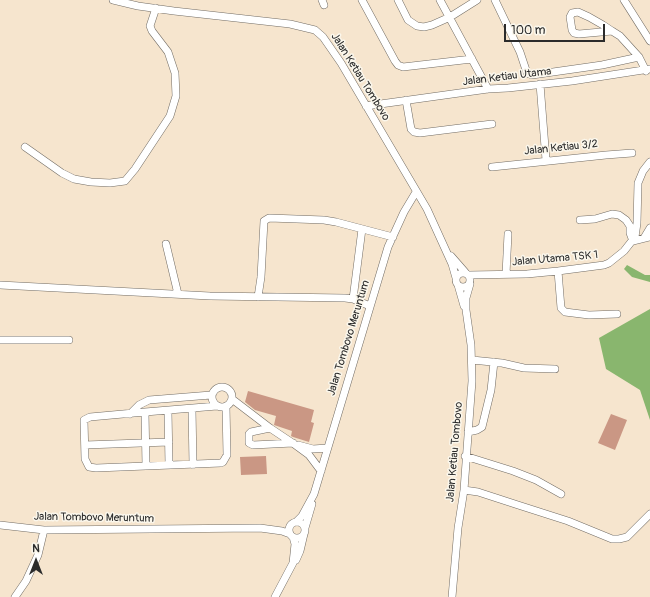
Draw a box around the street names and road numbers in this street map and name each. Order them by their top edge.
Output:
street label: Jalan Ketiau Tombovo [328,31,392,123]
street label: Jalan Ketiau Utama [462,65,552,89]
street label: Jalan Ketiau 3/2 [524,138,598,158]
street label: Jalan Utama TSK 1 [511,249,599,269]
street label: Jalan Tombovo Meruntum [325,279,373,397]
street label: Jalan Ketiau Tombovo [444,401,466,503]
street label: Jalan Tombovo Meruntum [34,510,154,526]

